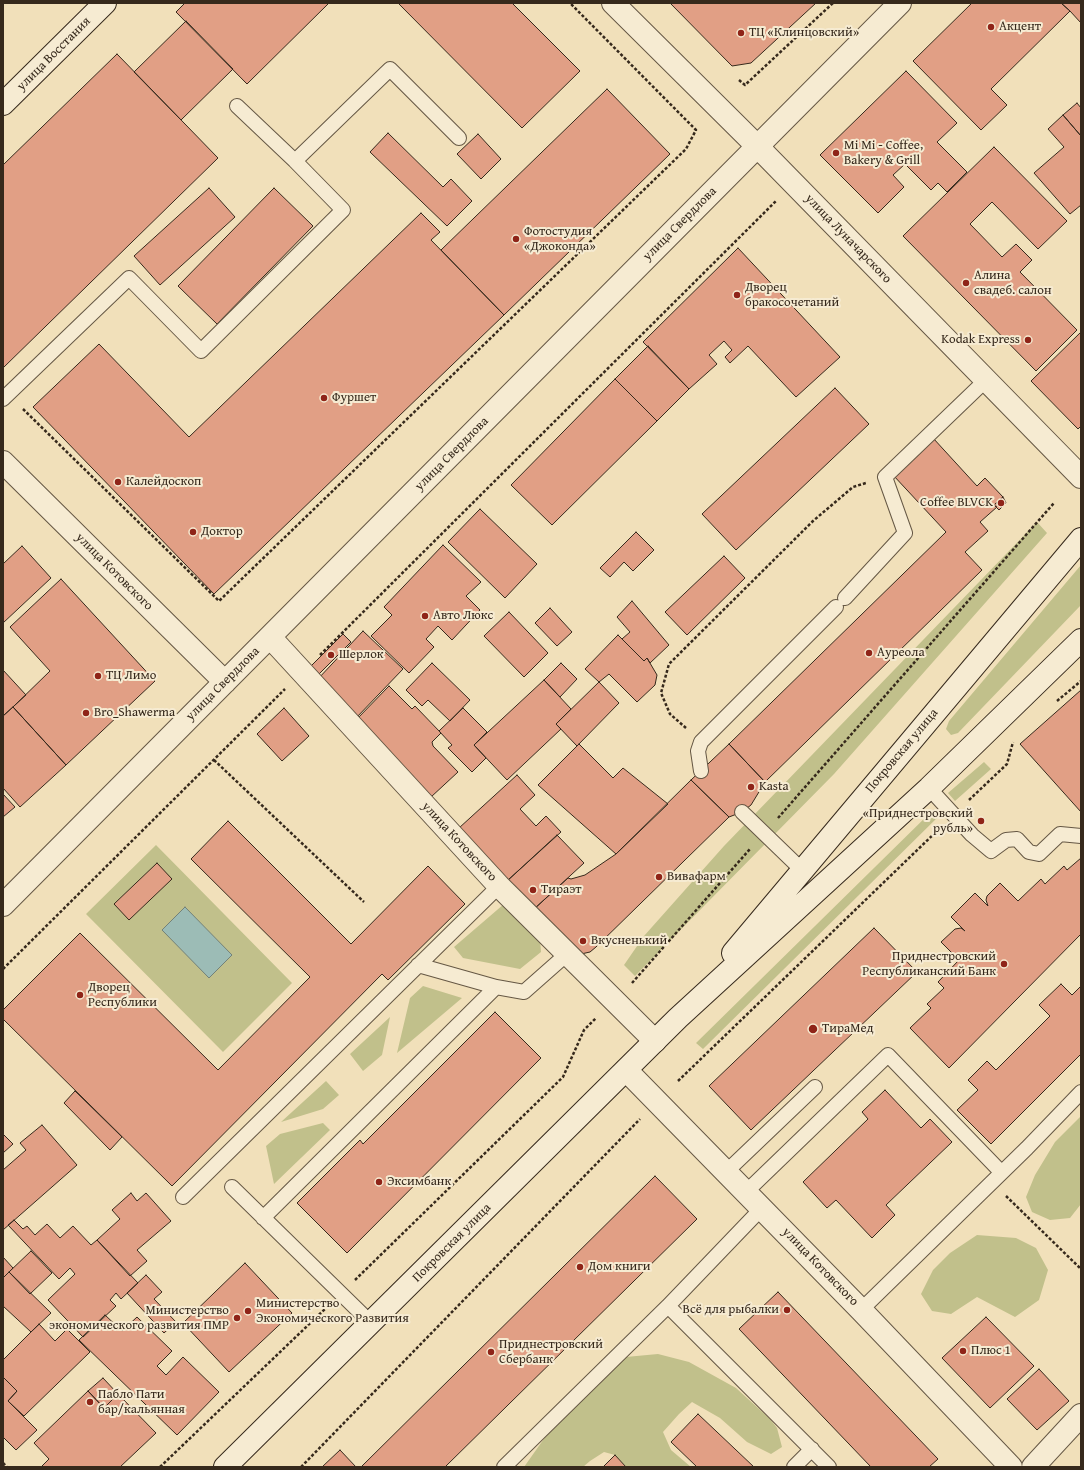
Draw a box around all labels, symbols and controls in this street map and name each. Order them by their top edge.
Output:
street label: улица Восстания [14,14,94,94]
place label: Акцент [999,19,1041,35]
marker: Акцент [986,22,996,32]
place label: ТЦ «Клинцовский» [749,25,859,41]
marker: ТЦ «Клинцовский» [736,28,746,38]
place label: Mi Mi - Coffee, Bakery & Grill [844,138,923,169]
marker: Mi Mi - Coffee, Bakery & Grill [831,148,841,158]
street label: улица Свердлова [640,184,720,264]
street label: улица Луначарского [801,191,895,287]
place label: Фотостудия «Джоконда» [524,224,596,255]
marker: Фотостудия «Джоконда» [511,234,521,244]
place label: Алина свадеб. салон [974,268,1051,299]
marker: Алина свадеб. салон [961,278,971,288]
place label: Дворец бракосочетаний [745,280,839,311]
marker: Дворец бракосочетаний [732,290,742,300]
place label: Kodak Express [941,332,1020,348]
marker: Kodak Express [1023,335,1033,345]
place label: Фуршет [332,390,376,406]
marker: Фуршет [319,393,329,403]
street label: улица Свердлова [412,414,492,494]
place label: Калейдоскоп [126,474,201,490]
marker: Калейдоскоп [113,477,123,487]
place label: Coffee BLVCK [920,495,993,511]
marker: Coffee BLVCK [996,498,1006,508]
place label: Доктор [201,524,243,540]
marker: Доктор [188,527,198,537]
street label: улица Котовского [72,530,156,614]
place label: Авто Люкс [433,608,493,624]
marker: Авто Люкс [420,611,430,621]
street label: улица Свердлова [183,644,263,724]
place label: Ауреола [877,645,925,661]
place label: Шерлок [339,647,384,663]
marker: Ауреола [864,648,874,658]
marker: Шерлок [326,650,336,660]
place label: ТЦ Лимо [106,668,156,684]
marker: ТЦ Лимо [93,671,103,681]
place label: Bro_Shawerma [94,705,175,721]
street label: Покровская улица [862,706,942,796]
marker: Bro_Shawerma [81,708,91,718]
place label: Kasta [759,779,789,795]
marker: Kasta [746,782,756,792]
street label: улица Котовского [418,799,500,885]
place label: «Приднестровский рубль» [863,806,973,837]
marker: «Приднестровский рубль» [976,816,986,826]
place label: Вивафарм [667,869,726,885]
marker: Вивафарм [654,872,664,882]
place label: Тираэт [541,882,582,898]
marker: Тираэт [528,885,538,895]
place label: Вкусненький [591,933,667,949]
marker: Вкусненький [578,936,588,946]
place label: Приднестровский Республиканский Банк [862,949,996,980]
marker: Приднестровский Республиканский Банк [999,959,1009,969]
place label: Дворец Республики [88,980,157,1011]
marker: Дворец Республики [75,990,85,1000]
place label: ТираМед [822,1021,874,1037]
marker: ТираМед [807,1023,819,1035]
place label: Эксимбанк [387,1174,451,1190]
marker: Эксимбанк [374,1177,384,1187]
street label: Покровская улица [409,1200,495,1286]
street label: улица Котовского [779,1224,861,1310]
place label: Дом книги [588,1259,650,1275]
marker: Дом книги [575,1262,585,1272]
place label: Министерство Экономического Развития [256,1296,409,1327]
place label: Всё для рыбалки [683,1302,779,1318]
place label: Министерство экономического развития ПМР [49,1303,229,1334]
marker: Всё для рыбалки [782,1305,792,1315]
marker: Министерство Экономического Развития [243,1306,253,1316]
marker: Министерство экономического развития ПМР [232,1313,242,1323]
place label: Приднестровский Сбербанк [499,1337,603,1368]
place label: Плюс 1 [971,1343,1011,1359]
marker: Плюс 1 [958,1346,968,1356]
marker: Приднестровский Сбербанк [486,1347,496,1357]
place label: Пабло Пати бар/кальянная [98,1387,185,1418]
marker: Пабло Пати бар/кальянная [85,1397,95,1407]

